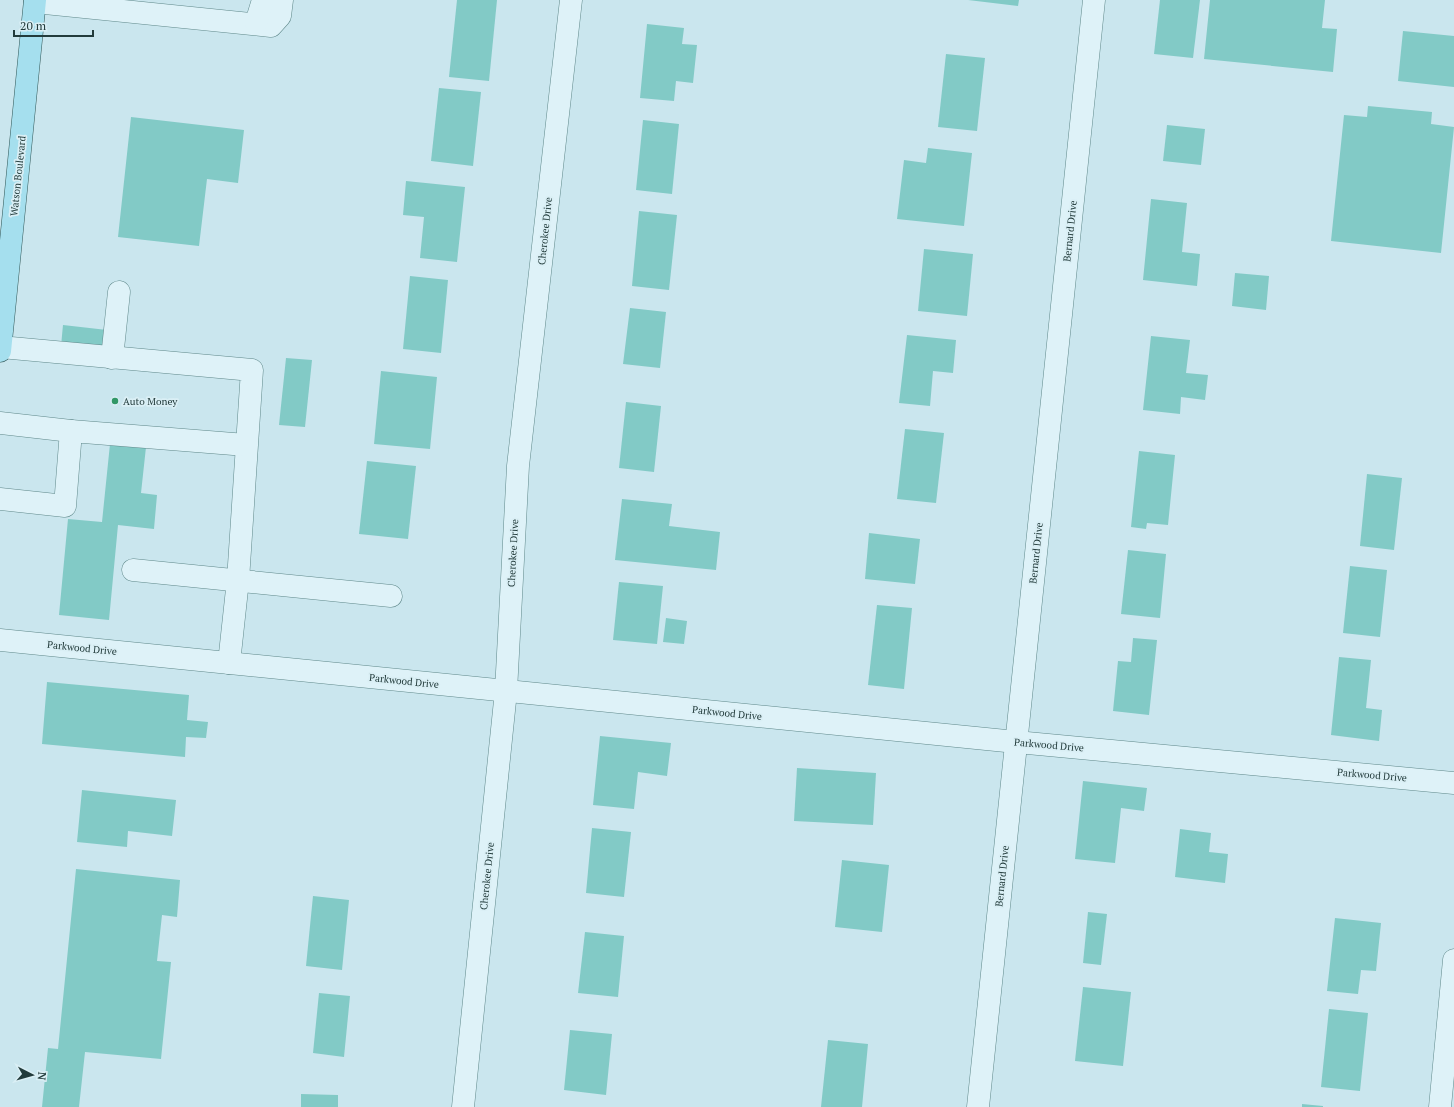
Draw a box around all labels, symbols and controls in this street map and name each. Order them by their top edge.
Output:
scale bar [14,12,93,38]
text: 20 m [20,18,47,33]
street label: Watson Boulevard [7,135,29,217]
street label: Cherokee Drive [535,196,555,266]
street label: Bernard Drive [1060,200,1080,262]
place label: Auto Money [123,395,178,408]
marker: Auto Money [110,396,120,406]
street label: Cherokee Drive [505,519,521,587]
street label: Bernard Drive [1026,522,1046,584]
street label: Parkwood Drive [46,638,118,658]
street label: Parkwood Drive [368,671,440,691]
street label: Parkwood Drive [691,703,763,723]
street label: Parkwood Drive [1014,735,1084,755]
street label: Parkwood Drive [1337,765,1407,785]
street label: Cherokee Drive [477,841,497,911]
street label: Bernard Drive [992,845,1012,907]
north arrow [12,1055,52,1095]
text: N [34,1071,49,1082]

